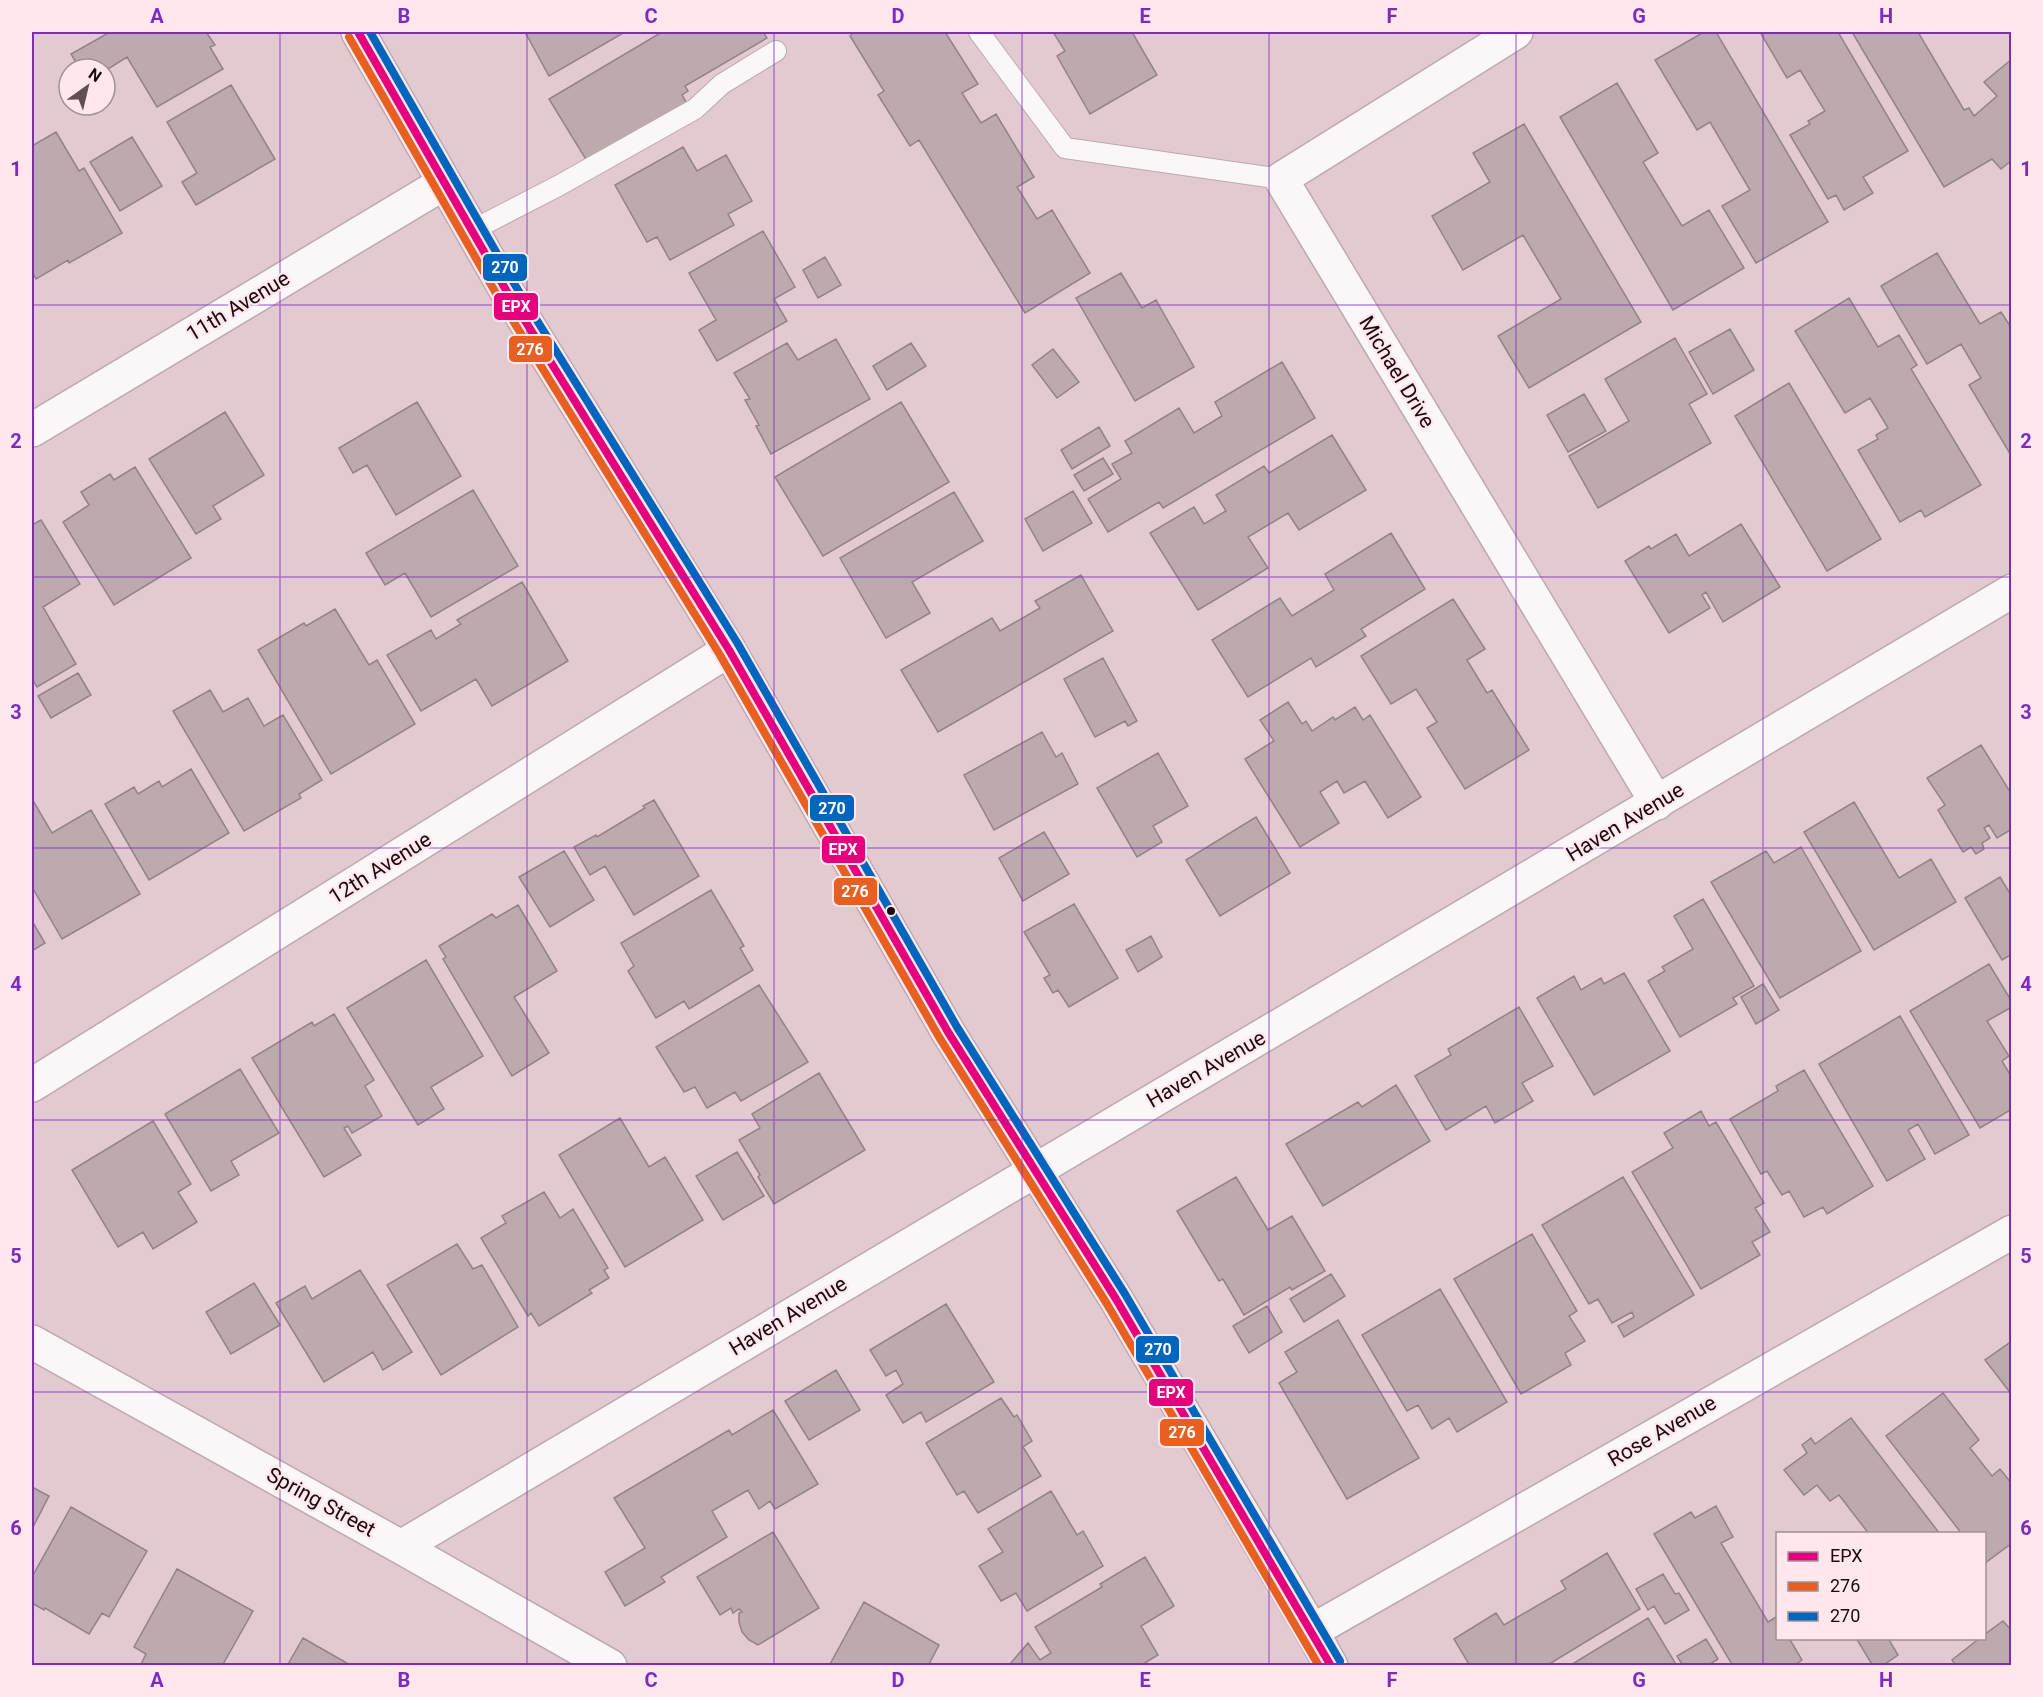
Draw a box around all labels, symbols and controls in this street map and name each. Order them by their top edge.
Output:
text: A [150,4,164,28]
text: B [398,4,410,28]
text: C [644,4,658,28]
text: D [892,4,905,28]
text: E [1139,4,1151,28]
text: F [1387,4,1398,28]
text: G [1632,4,1646,28]
text: H [1879,4,1893,28]
north arrow [57,57,117,117]
text: N [85,64,105,86]
text: 1 [10,157,22,181]
text: 1 [2020,157,2032,181]
line badge: 270 [482,253,528,282]
text: 270 [491,258,519,277]
street label: 11th Avenue [182,266,294,346]
line badge: EPX [493,292,539,321]
text: EPX [501,297,531,316]
street label: Michael Drive [1354,312,1440,432]
line badge: 276 [508,335,553,363]
text: 276 [516,340,544,359]
text: 2 [10,429,22,453]
text: 2 [2020,429,2032,453]
text: 3 [10,700,22,724]
text: 3 [2020,700,2032,724]
street label: Haven Avenue [1562,777,1688,867]
line badge: 270 [809,794,855,822]
text: 270 [818,799,846,818]
street label: 12th Avenue [324,827,436,909]
line badge: EPX [821,835,866,864]
text: EPX [828,840,858,859]
line badge: 276 [833,877,878,906]
text: 276 [841,882,869,901]
unlabelled marker [885,905,897,917]
text: 4 [10,972,22,996]
text: 4 [2020,972,2032,996]
street label: Haven Avenue [1142,1025,1270,1113]
text: 5 [10,1244,22,1268]
text: 5 [2020,1244,2032,1268]
street label: Haven Avenue [725,1271,851,1361]
line badge: 270 [1135,1335,1180,1364]
text: 270 [1144,1340,1172,1359]
line badge: EPX [1148,1378,1194,1407]
text: EPX [1156,1383,1186,1402]
street label: Rose Avenue [1604,1390,1720,1472]
line badge: 276 [1159,1418,1205,1447]
text: 276 [1168,1423,1196,1442]
street label: Spring Street [262,1462,380,1542]
text: 6 [10,1516,22,1540]
text: 6 [2020,1516,2032,1540]
legend [1776,1532,1986,1640]
text: EPX [1830,1545,1863,1566]
text: 276 [1830,1575,1860,1596]
text: 270 [1830,1605,1860,1626]
text: A [150,1668,164,1692]
text: B [398,1668,410,1692]
text: C [644,1668,658,1692]
text: D [892,1668,905,1692]
text: E [1139,1668,1151,1692]
text: F [1387,1668,1398,1692]
text: G [1632,1668,1646,1692]
text: H [1879,1668,1893,1692]

